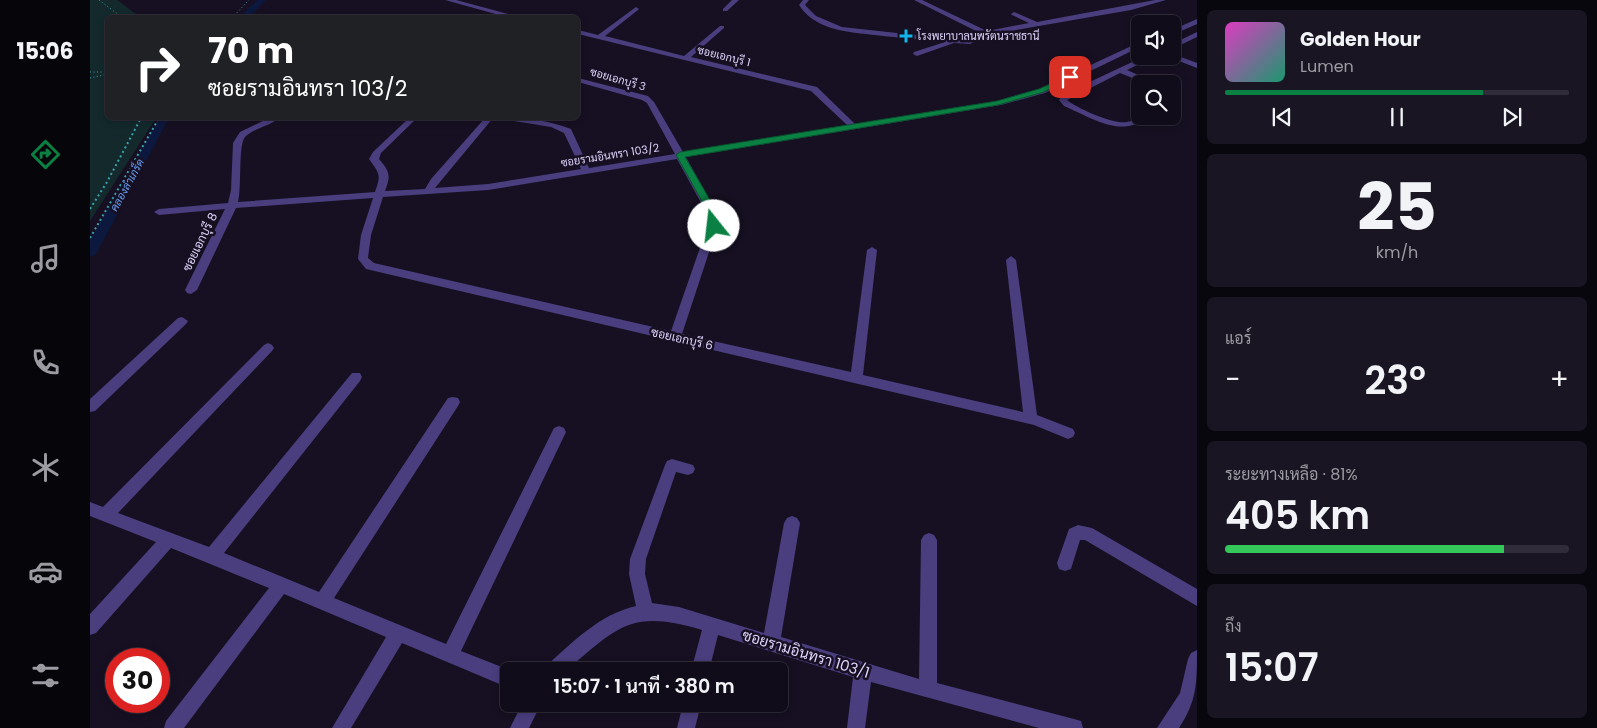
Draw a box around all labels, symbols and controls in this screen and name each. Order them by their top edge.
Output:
map controls [1131,15,1181,125]
button: sound [1131,15,1181,65]
text: 70 m [208,26,294,75]
text: Golden Hour [1300,26,1421,53]
place label: โรงพยาบาลนพรัตนราชธานี [916,28,1039,44]
marker: โรงพยาบาลนพรัตนราชธานี [899,29,913,43]
icon: right [125,35,190,100]
text: 15:06 [16,36,74,67]
street label: ซอยเอกบุรี 1 [695,42,752,71]
text: Lumen [1300,55,1354,78]
pin [1049,56,1091,98]
street label: ซอยเอกบุรี 3 [588,63,648,96]
icon: arrive [1056,63,1084,91]
text: ซอยรามอินทรา 103/2 [208,73,407,104]
button: search [1131,75,1181,125]
icon: previous [1268,103,1296,131]
icon: pause [1383,103,1411,131]
icon: next [1498,103,1526,131]
icon: directions [28,137,63,172]
street label: ซอยรามอินทรา 103/2 [560,139,660,171]
water label: คลองลำเกร็ด [105,155,148,214]
text: 25 [1357,162,1437,253]
position arrow [687,199,739,251]
street label: ซอยเอกบุรี 8 [178,210,222,274]
icon: music [28,241,63,276]
text: km/h [1376,241,1418,264]
street label: ซอยเอกบุรี 6 [649,323,715,355]
text: แอร์ [1225,327,1251,350]
icon: phone [28,345,63,380]
text: 23° [1364,354,1426,407]
text: − [1225,360,1240,399]
text: + [1550,360,1569,399]
icon: climate [28,450,63,485]
text: ระยะทางเหลือ · 81% [1225,463,1358,486]
text: 405 km [1225,489,1370,542]
icon: car [28,554,63,589]
text: ถึง [1225,615,1242,638]
street label: ซอยรามอินทรา 103/1 [740,624,872,683]
text: 15:07 [1225,641,1319,694]
speed limit sign: 30 [105,648,170,713]
icon: filters [28,658,63,693]
text: 15:07 · 1 นาที · 380 m [553,673,735,700]

